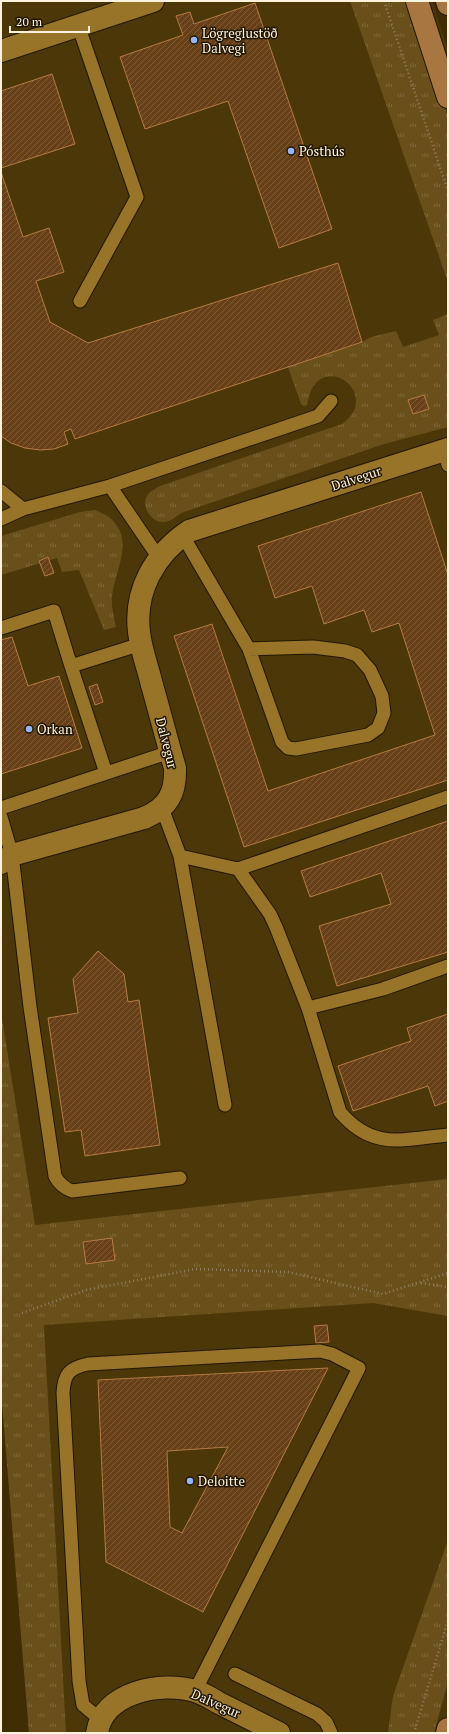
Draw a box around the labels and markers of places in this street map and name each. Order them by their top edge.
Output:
place label: Lögreglustöð Dalvegi [202,24,278,57]
marker: Lögreglustöð Dalvegi [189,35,199,45]
place label: Pósthús [299,142,345,160]
marker: Pósthús [286,146,296,156]
place label: Orkan [37,720,73,738]
marker: Orkan [24,724,34,734]
place label: Deloitte [198,1472,245,1490]
marker: Deloitte [185,1476,195,1486]

